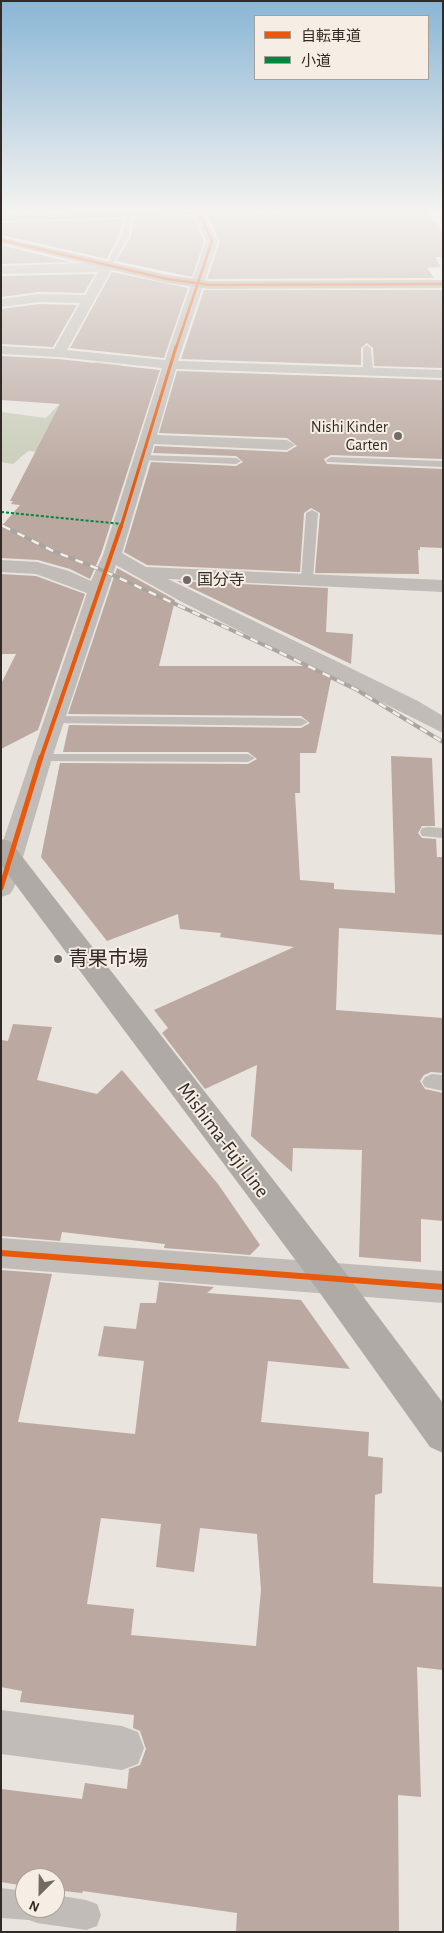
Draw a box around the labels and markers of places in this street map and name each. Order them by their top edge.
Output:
place label: Nishi Kinder Garten [311,417,388,455]
marker: Nishi Kinder Garten [392,430,404,442]
place label: 国分寺 [197,570,245,590]
marker: 国分寺 [181,574,193,586]
place label: 青果市場 [68,947,148,971]
marker: 青果市場 [52,953,64,965]

